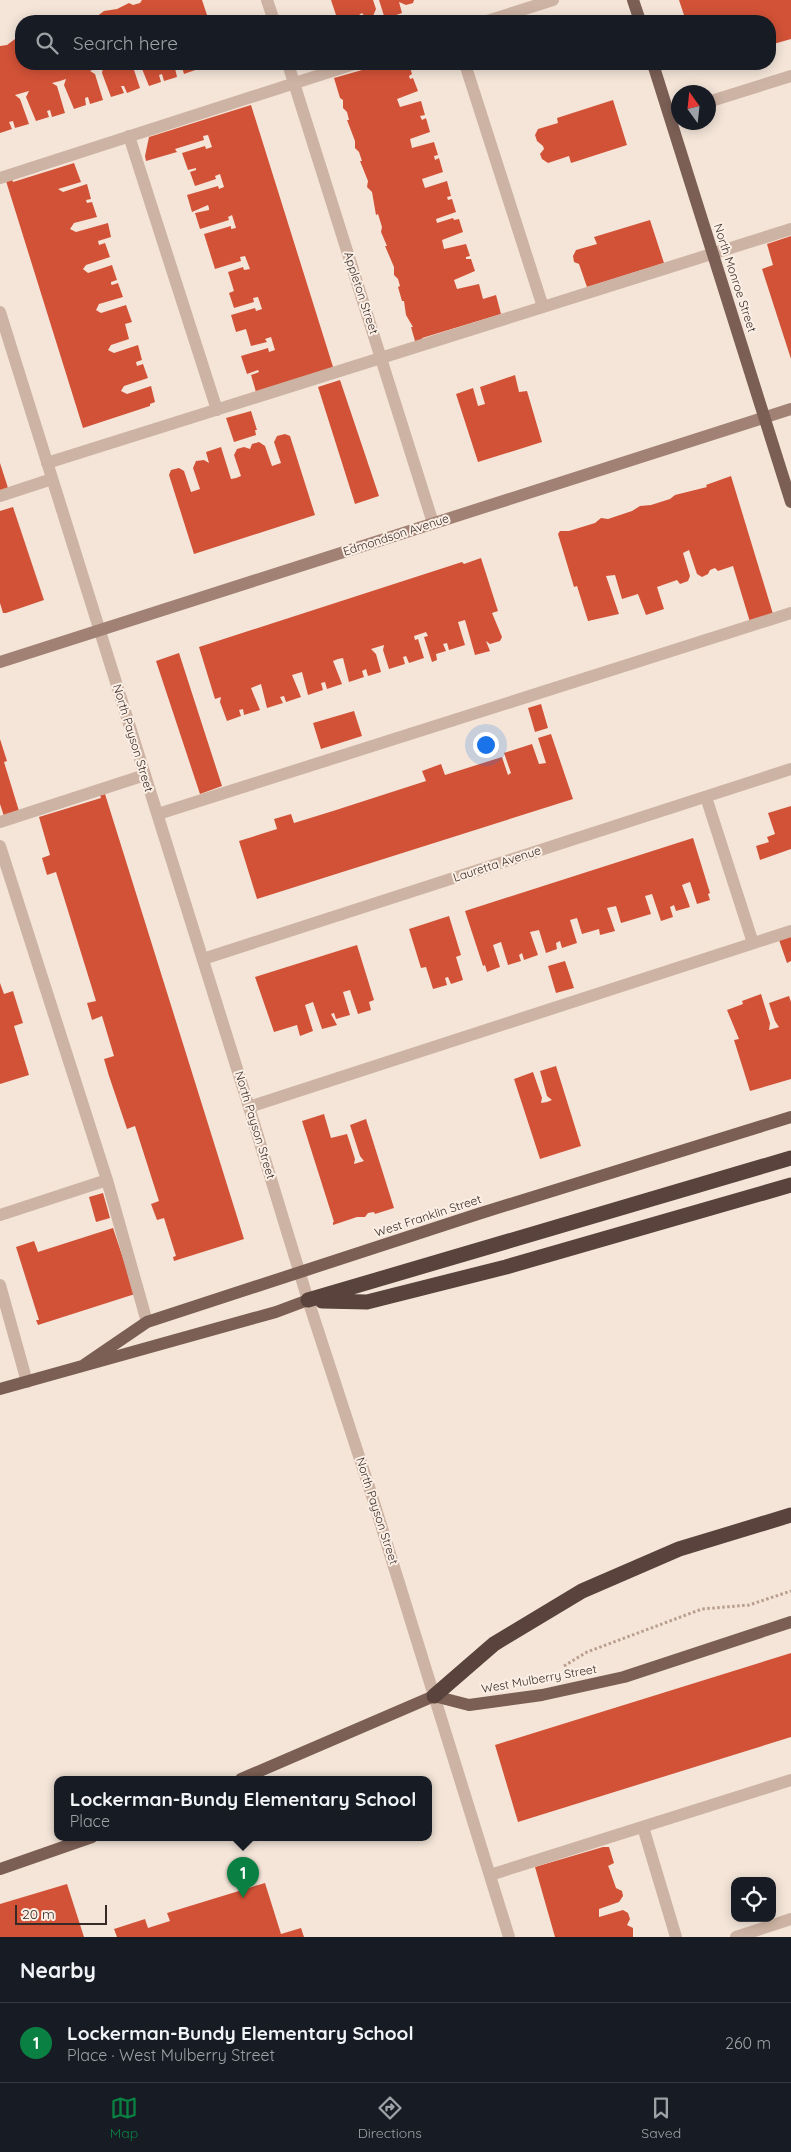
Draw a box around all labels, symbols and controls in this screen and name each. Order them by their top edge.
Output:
search box [15,15,776,70]
icon: search [33,29,61,57]
text: Search here [73,31,178,55]
north arrow [671,85,716,130]
street label: North Monroe Street [711,222,760,334]
street label: Appleton Street [341,250,382,336]
street label: Edmondson Avenue [341,510,451,559]
street label: North Payson Street [110,682,157,793]
your location [473,732,499,758]
street label: Lauretta Avenue [451,842,543,885]
street label: North Payson Street [232,1069,279,1180]
street label: West Franklin Street [373,1191,483,1240]
street label: North Payson Street [353,1455,402,1566]
street label: West Mulberry Street [480,1661,598,1696]
popup [54,1776,432,1841]
text: Lockerman-Bundy Elementary School [70,1787,416,1811]
text: Place [70,1811,110,1831]
pin: 1 [227,1857,259,1898]
map controls [731,1877,776,1922]
button: locate [731,1877,776,1922]
scale bar [15,1902,108,1925]
text: 20 m [22,1905,55,1923]
text: Nearby [20,1957,96,1983]
text: Lockerman-Bundy Elementary School [67,2021,414,2045]
text: 1 [33,2033,39,2053]
text: 260 m [725,2033,771,2053]
text: Place · West Mulberry Street [67,2045,275,2065]
tab: Map [110,2094,138,2142]
tab: Directions [358,2094,422,2142]
tab: Saved [641,2094,681,2142]

